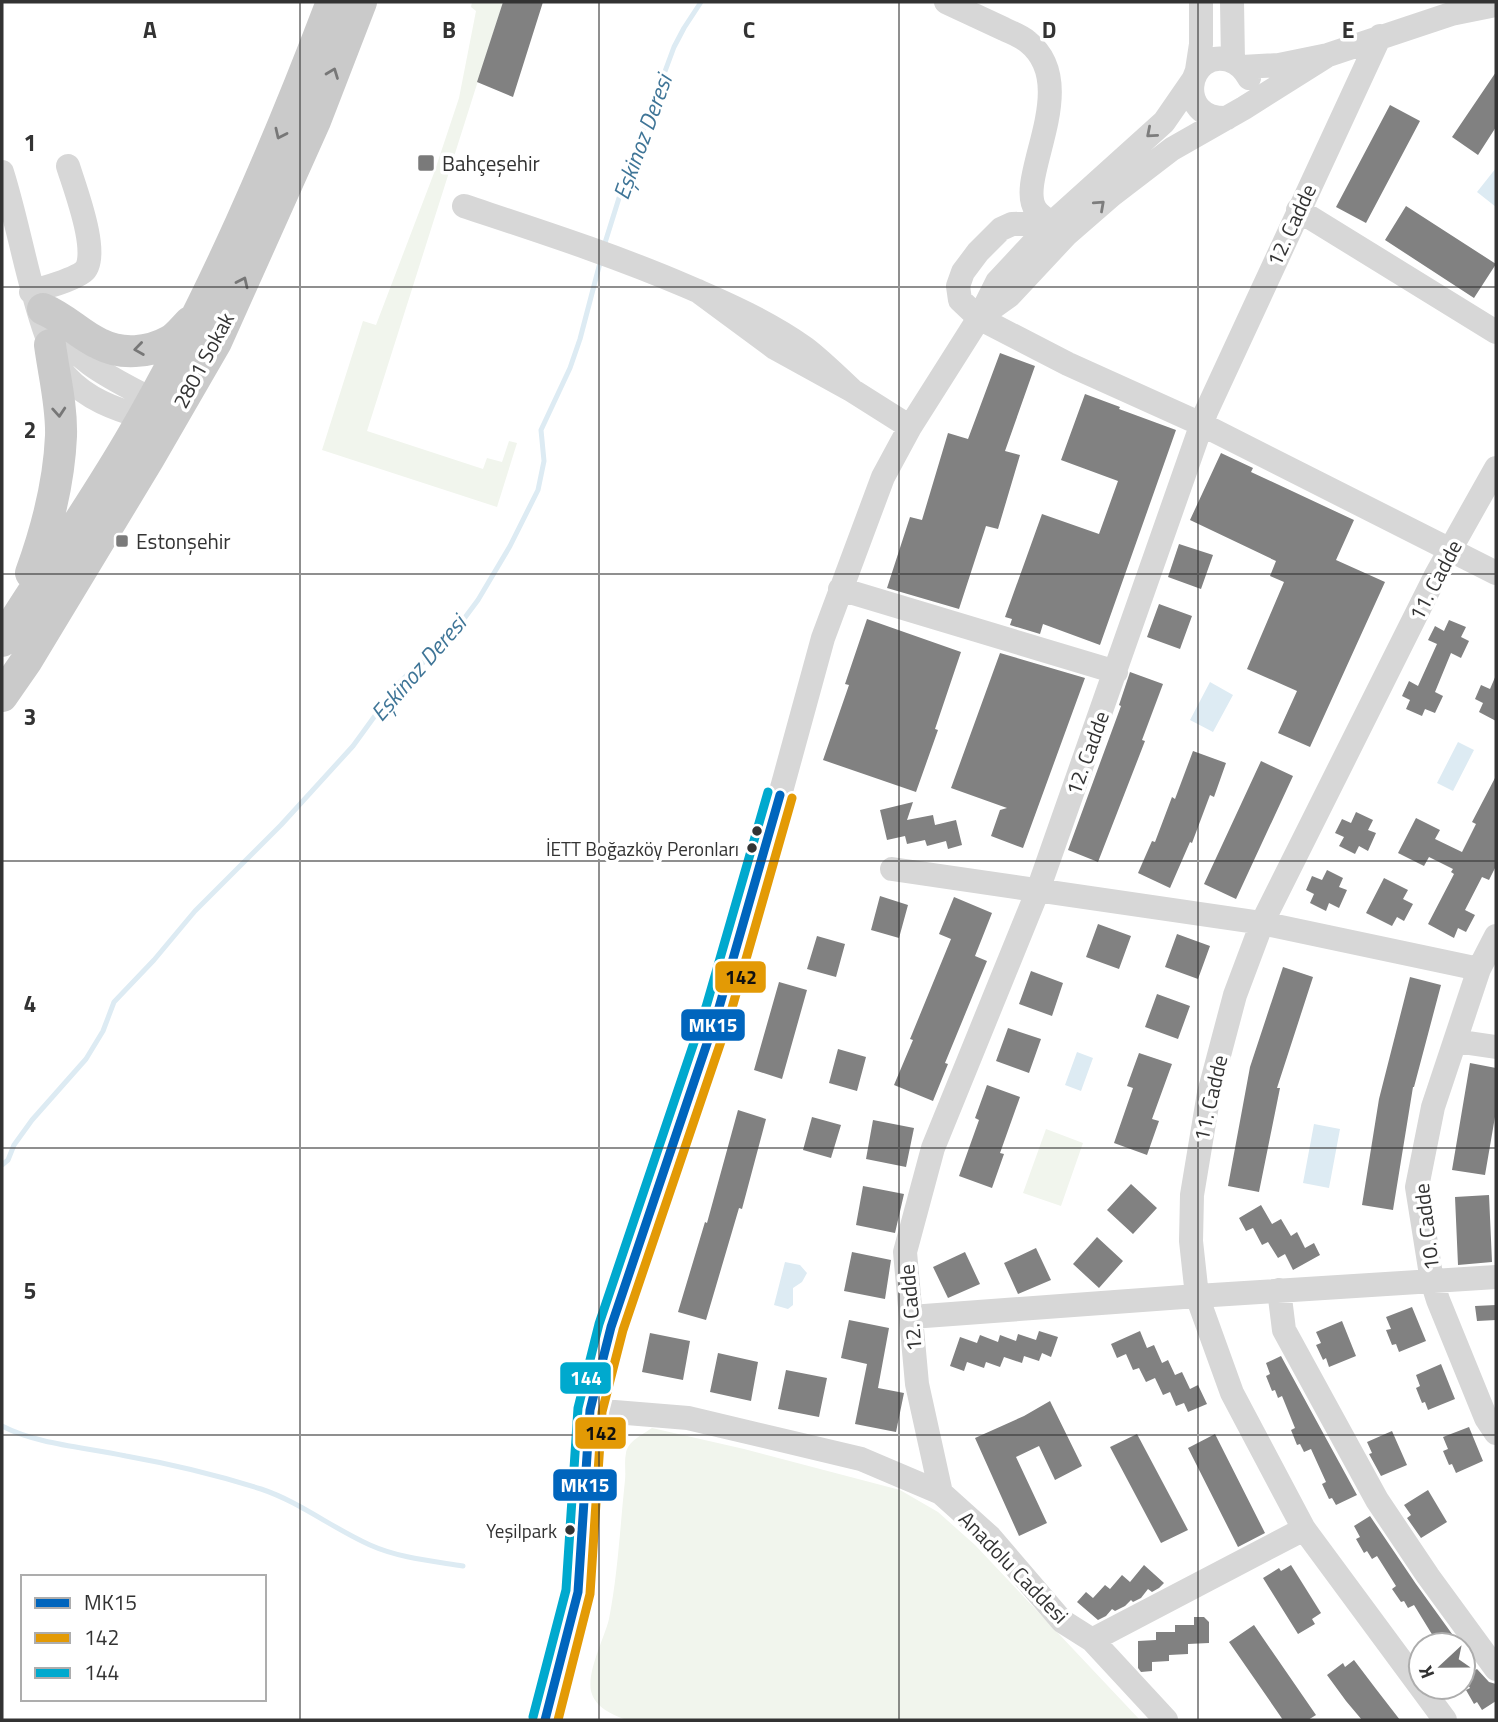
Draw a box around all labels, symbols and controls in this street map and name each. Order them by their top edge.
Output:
text: A [143,12,157,47]
text: B [442,12,456,47]
text: C [743,12,755,47]
text: D [1042,12,1056,47]
text: E [1342,12,1354,47]
one-way arrow [325,68,339,80]
water label: Eşkinoz Deresi [603,68,682,204]
text: 1 [24,125,36,160]
one-way arrow [1147,125,1160,137]
one-way arrow [274,127,288,139]
place label: Bahçeşehir [442,147,540,179]
marker: Bahçeşehir [416,153,436,173]
street label: 12. Cadde [1258,179,1324,271]
one-way arrow [1092,201,1105,213]
one-way arrow [235,277,249,289]
street label: 2801 Sokak [164,306,242,414]
one-way arrow [133,342,145,357]
one-way arrow [52,407,67,418]
text: 2 [24,412,36,447]
place label: Estonşehir [136,525,231,557]
marker: Estonşehir [114,533,130,549]
street label: 11. Cadde [1400,534,1470,626]
water label: Eşkinoz Deresi [362,606,476,729]
text: 3 [24,699,36,734]
street label: 12. Cadde [1057,706,1117,800]
unlabelled marker [750,824,764,838]
place label: İETT Boğazköy Peronları [546,834,739,863]
marker: İETT Boğazköy Peronları [745,841,759,855]
line badge: 142 [714,960,767,994]
text: 142 [725,962,757,991]
text: 4 [24,986,36,1021]
line badge: MK15 [680,1008,746,1042]
text: MK15 [689,1010,737,1039]
street label: 11. Cadde [1185,1052,1235,1144]
street label: 10. Cadde [1405,1182,1447,1272]
street label: 12. Cadde [890,1263,930,1353]
text: 5 [24,1273,36,1308]
line badge: 144 [559,1361,612,1395]
text: 144 [570,1363,602,1392]
line badge: 142 [574,1416,627,1450]
text: 142 [585,1418,617,1447]
line badge: MK15 [552,1468,618,1502]
text: MK15 [561,1470,609,1499]
street label: Anadolu Caddesi [952,1503,1076,1631]
place label: Yeşilpark [486,1516,557,1545]
marker: Yeşilpark [563,1523,577,1537]
legend [21,1575,266,1701]
text: MK15 [84,1586,137,1618]
text: 142 [84,1621,119,1653]
north arrow [1407,1631,1477,1701]
text: 144 [84,1656,119,1688]
text: K [1410,1662,1441,1683]

